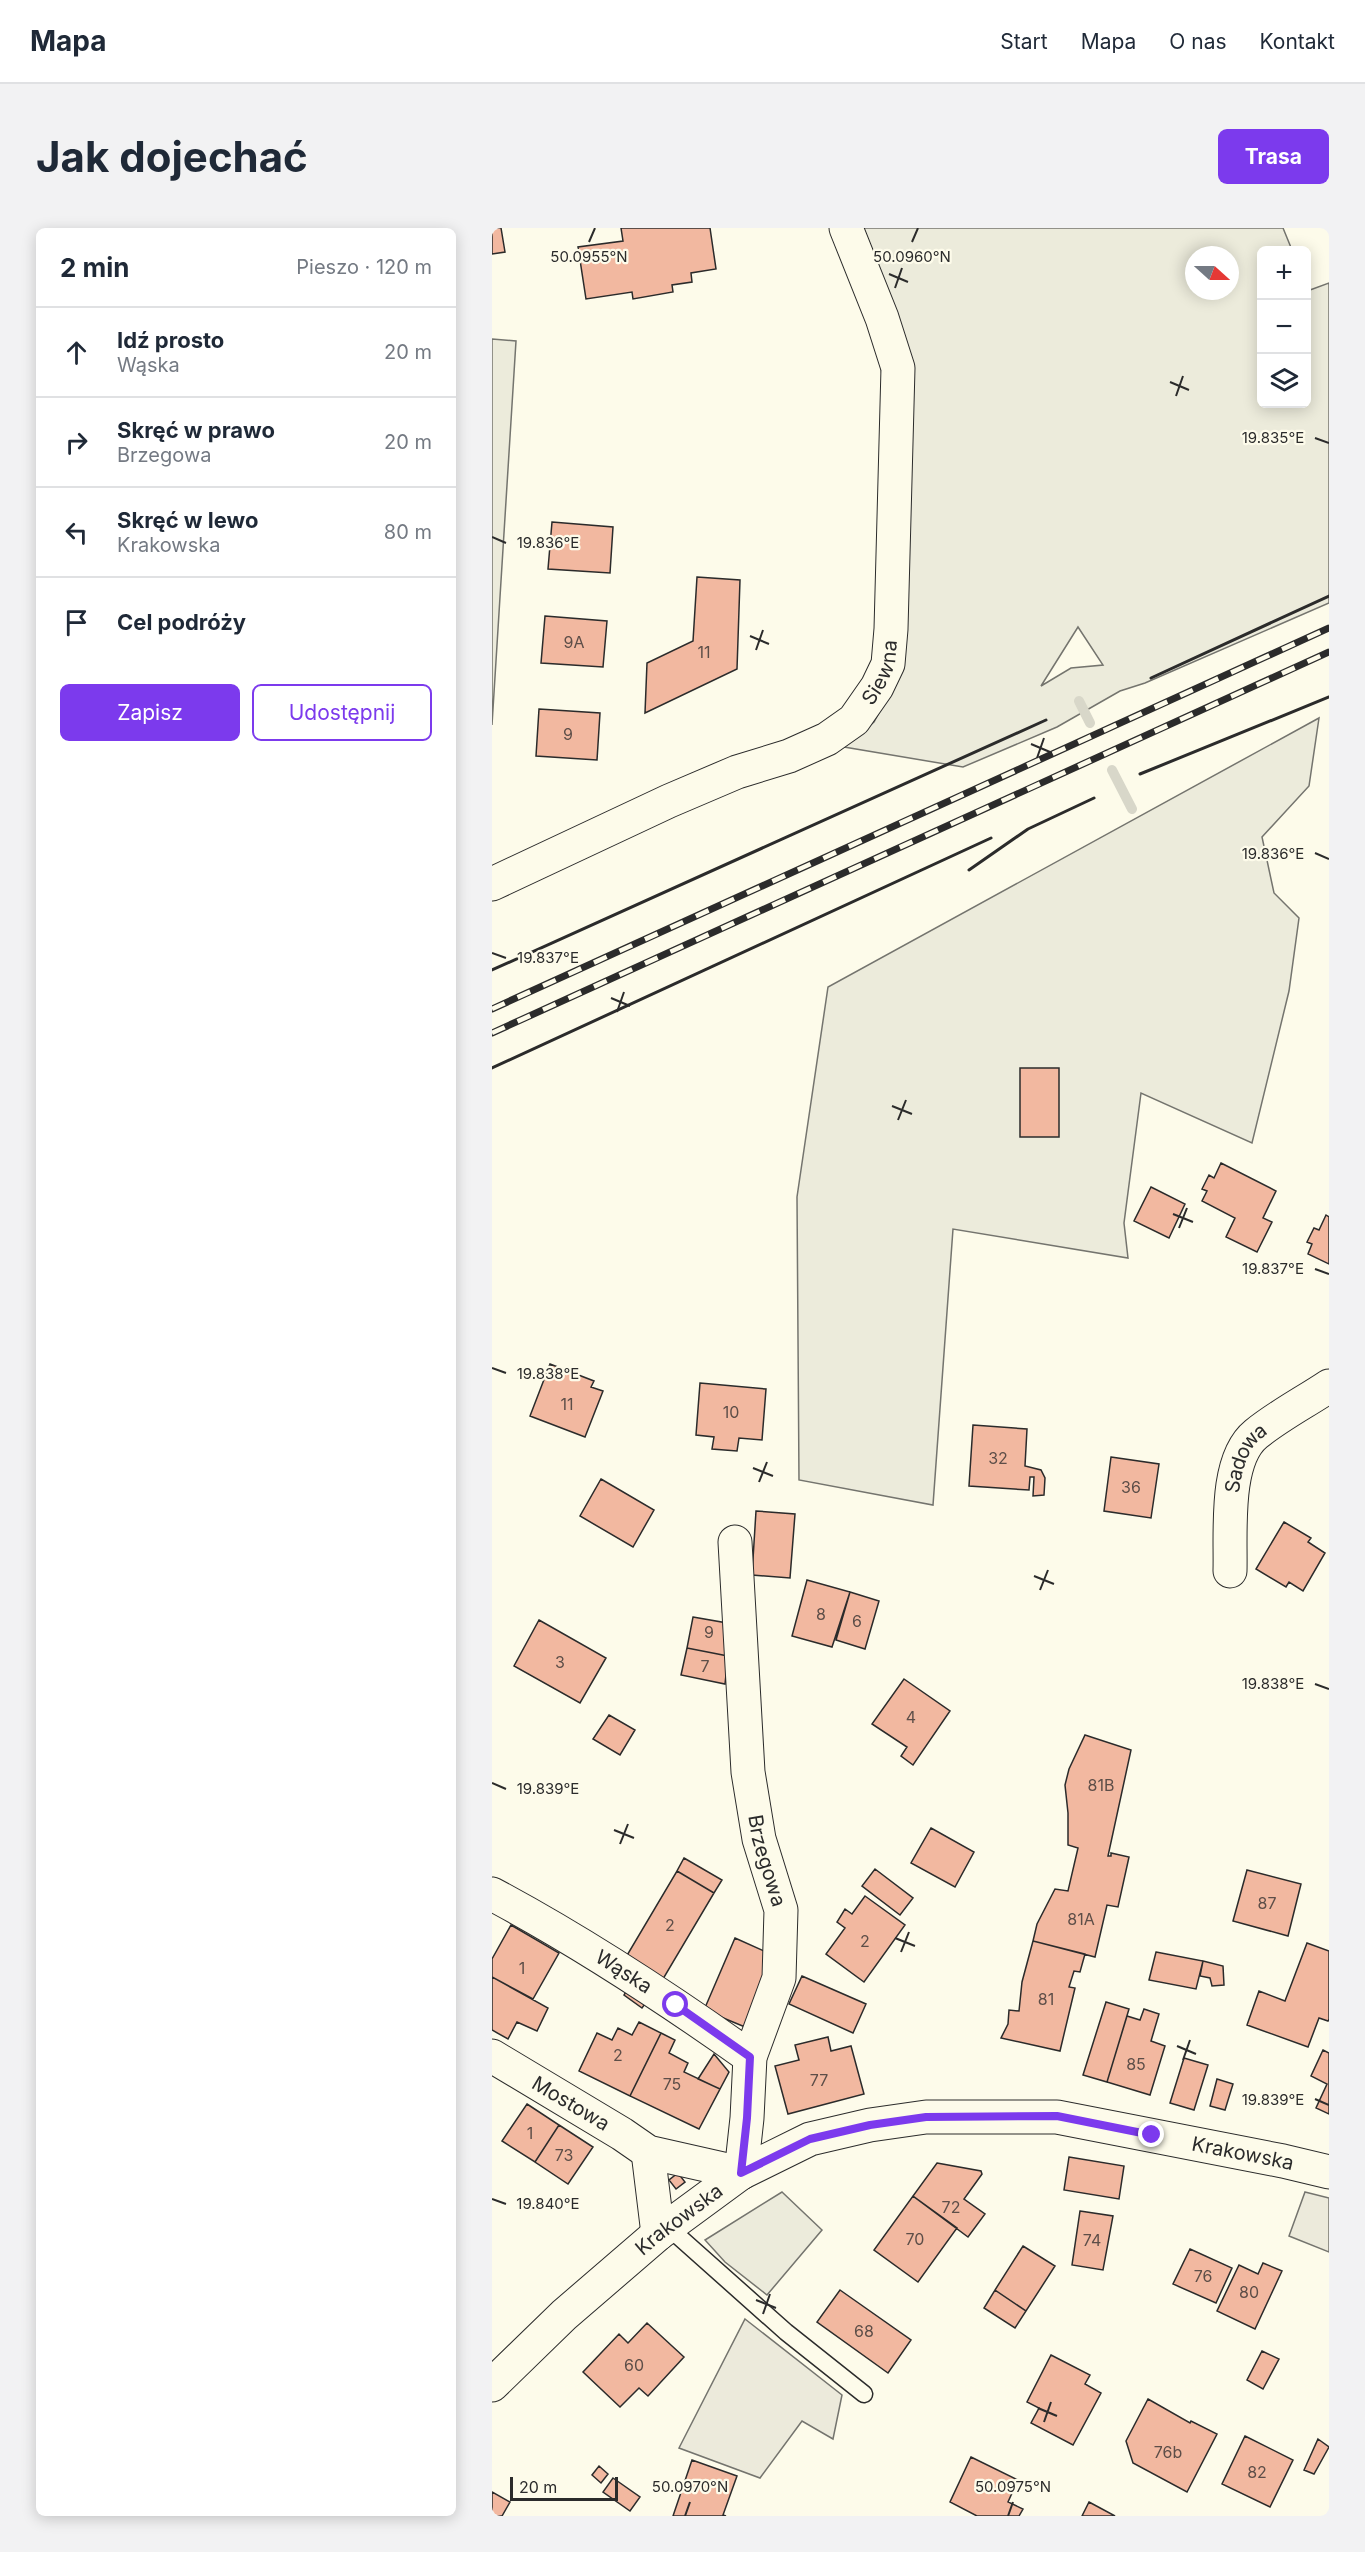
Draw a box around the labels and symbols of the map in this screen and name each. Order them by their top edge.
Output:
north arrow [1185,246,1239,300]
text: 50.0955°N [550,247,628,266]
text: 50.0960°N [873,247,951,266]
text: 19.835°E [1242,428,1304,447]
text: 19.836°E [517,533,579,552]
house number: 9A [564,632,584,652]
street label: Siewna [856,639,902,709]
house number: 11 [697,642,711,662]
house number: 9 [563,724,573,744]
text: 19.836°E [1242,844,1304,863]
text: 19.837°E [517,948,579,967]
text: 19.837°E [1242,1259,1304,1278]
text: 19.838°E [517,1364,579,1383]
house number: 11 [560,1394,574,1414]
house number: 10 [723,1402,739,1422]
street label: Sadowa [1220,1418,1272,1494]
house number: 32 [988,1448,1008,1468]
house number: 36 [1121,1477,1141,1497]
house number: 8 [816,1604,826,1624]
house number: 6 [852,1611,862,1631]
house number: 9 [704,1622,714,1642]
house number: 3 [555,1652,565,1672]
house number: 7 [700,1656,710,1676]
text: 19.838°E [1242,1674,1304,1693]
house number: 4 [906,1707,916,1727]
house number: 81B [1088,1775,1114,1795]
text: 19.839°E [517,1779,579,1798]
street label: Brzegowa [743,1813,791,1909]
house number: 87 [1258,1893,1276,1913]
house number: 81A [1067,1909,1095,1929]
house number: 2 [665,1915,675,1935]
house number: 2 [860,1931,870,1951]
street label: Wąska [591,1945,657,1999]
house number: 1 [519,1958,525,1978]
house number: 81 [1038,1989,1054,2009]
route start [662,1991,688,2017]
house number: 2 [613,2045,623,2065]
house number: 85 [1126,2054,1146,2074]
house number: 77 [810,2070,828,2090]
street label: Mostowa [528,2071,614,2136]
house number: 75 [663,2074,681,2094]
text: 19.839°E [1242,2090,1304,2109]
route end [1138,2121,1164,2147]
house number: 1 [527,2123,533,2143]
street label: Krakowska [1190,2132,1296,2175]
house number: 73 [555,2145,573,2165]
street label: Krakowska [630,2179,727,2260]
text: 19.840°E [516,2194,580,2213]
house number: 72 [942,2197,960,2217]
house number: 70 [906,2229,924,2249]
house number: 74 [1083,2230,1101,2250]
house number: 76 [1194,2266,1212,2286]
house number: 80 [1239,2282,1259,2302]
house number: 68 [854,2321,874,2341]
house number: 60 [624,2355,644,2375]
house number: 76b [1154,2442,1182,2462]
house number: 82 [1247,2462,1267,2482]
scale bar [510,2474,618,2502]
text: 50.0970°N [652,2477,728,2496]
text: 50.0975°N [975,2477,1051,2496]

